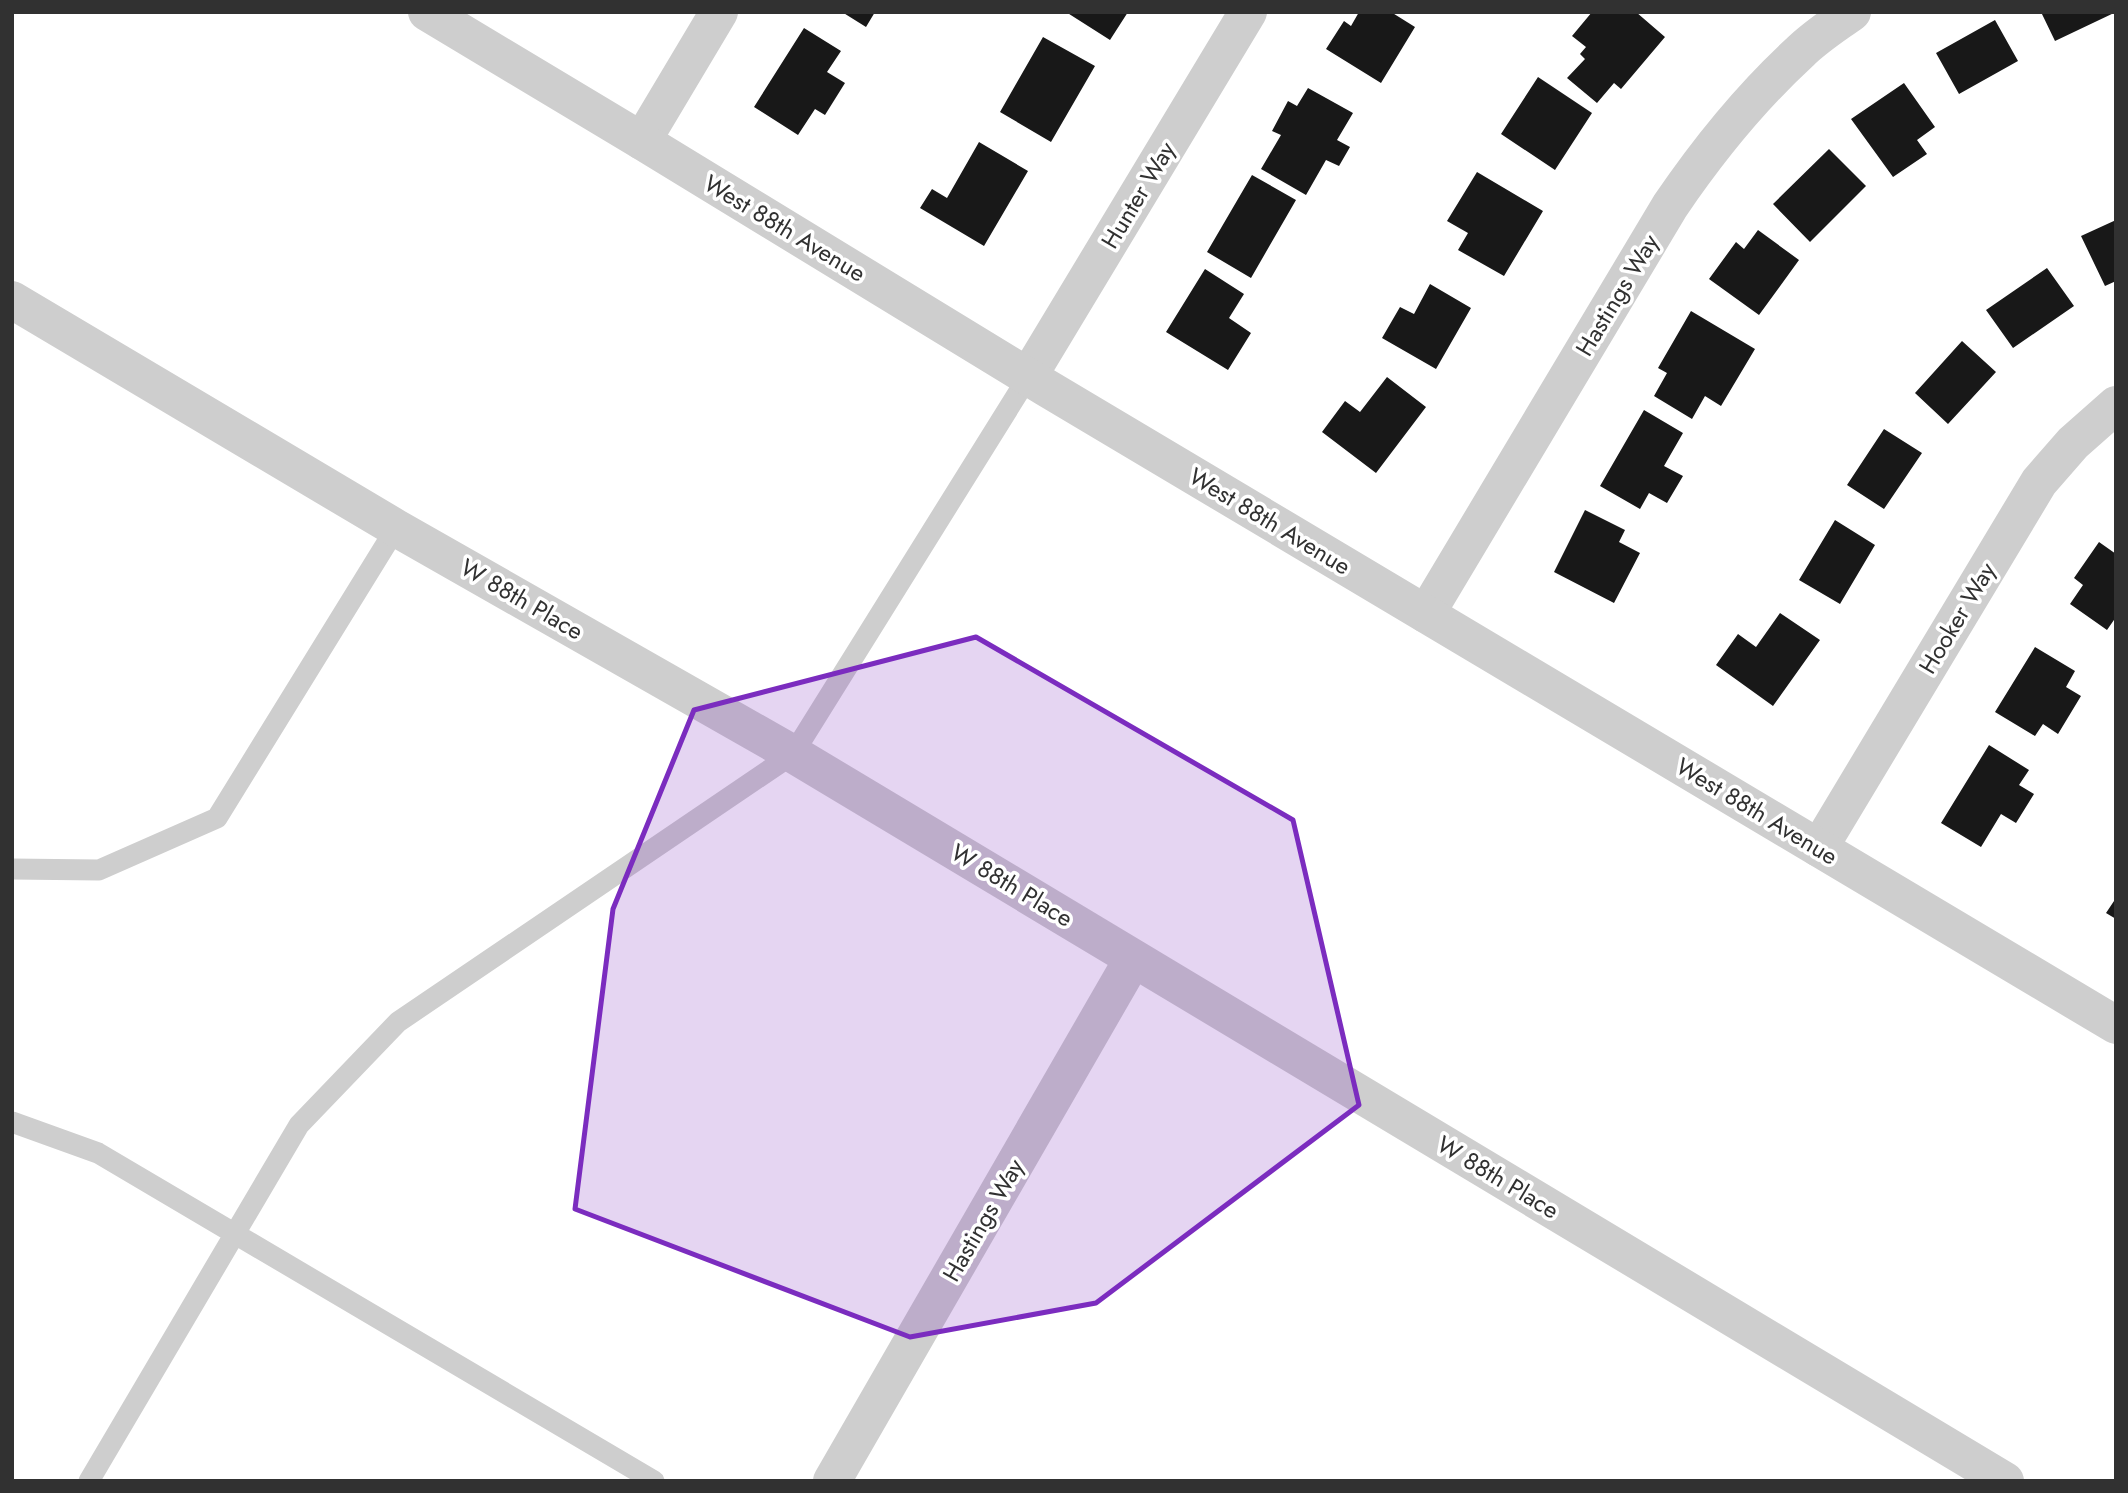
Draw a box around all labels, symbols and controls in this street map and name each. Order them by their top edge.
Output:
street label: Hunter Way [1092,135,1184,255]
street label: West 88th Avenue [697,166,873,290]
street label: Hastings Way [1567,227,1667,363]
street label: West 88th Avenue [1182,459,1358,583]
street label: W 88th Place [454,550,590,648]
street label: Hooker Way [1910,555,2004,680]
street label: West 88th Avenue [1669,749,1845,873]
street label: W 88th Place [944,835,1080,935]
street label: W 88th Place [1430,1127,1566,1227]
street label: Hastings Way [934,1152,1033,1288]

